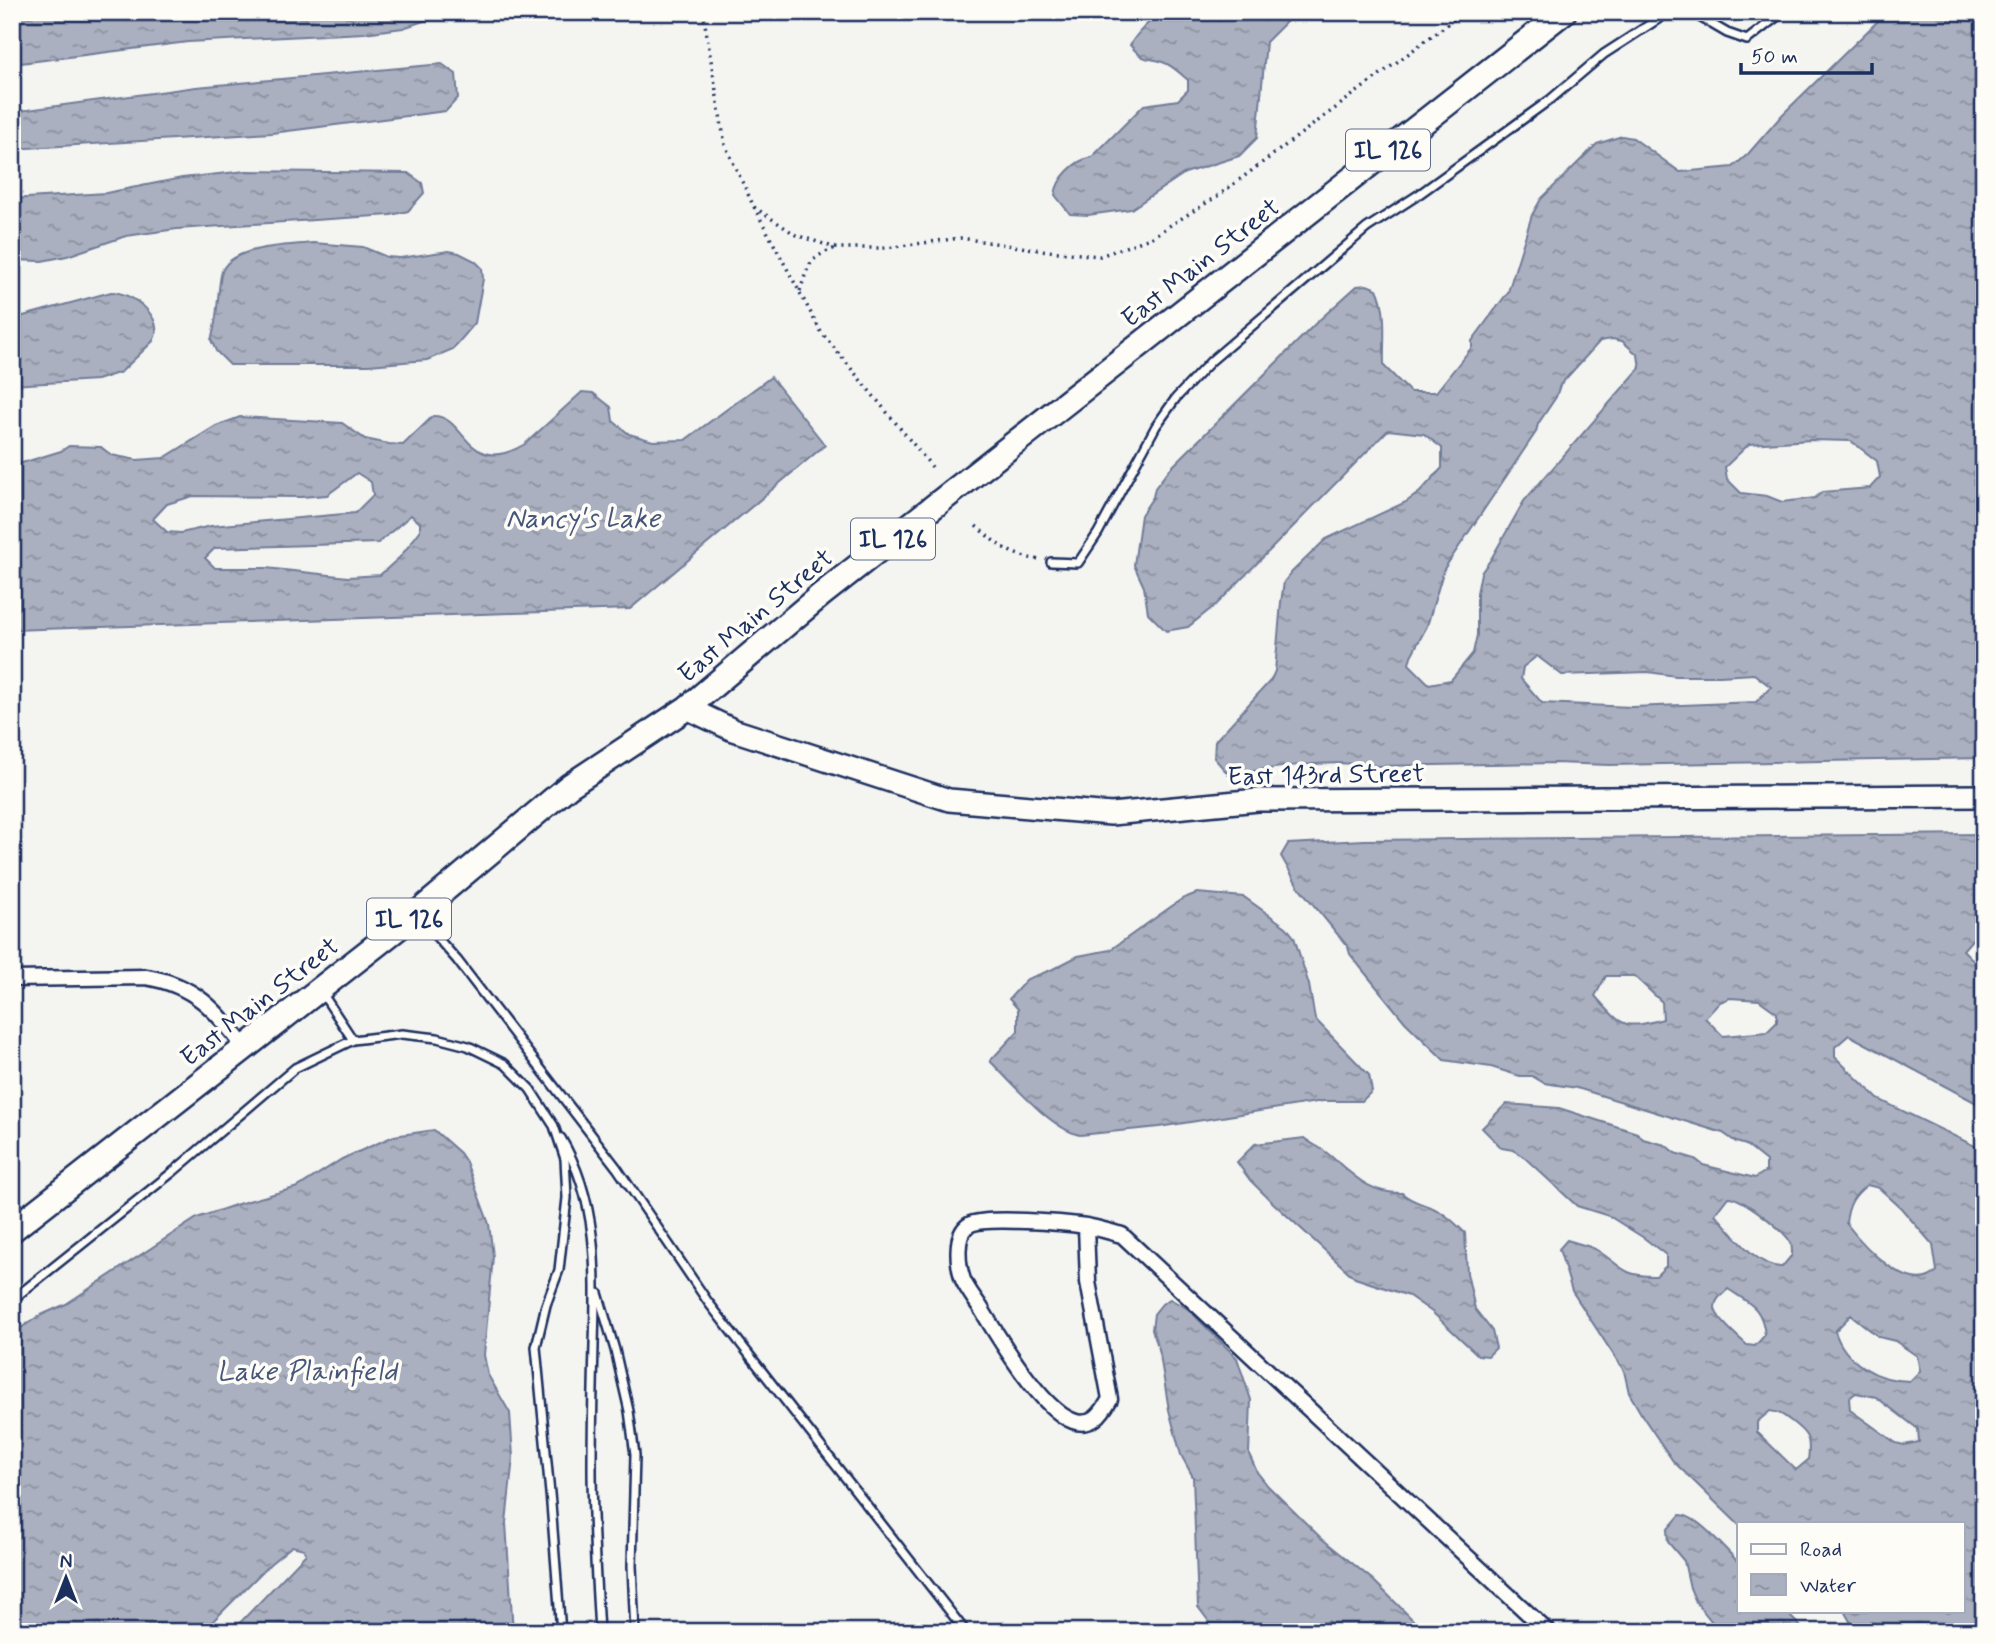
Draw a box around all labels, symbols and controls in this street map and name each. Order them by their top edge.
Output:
scale bar [1741,32,1872,76]
text: 50 m [1751,43,1798,71]
road number: IL 126 [1346,130,1430,170]
street label: East Main Street [1115,191,1288,336]
water label: Nancy's Lake [506,501,662,538]
road number: IL 126 [851,518,935,560]
street label: East Main Street [672,542,841,691]
street label: East 143rd Street [1227,757,1425,795]
road number: IL 126 [367,898,451,939]
street label: East Main Street [174,930,347,1075]
water label: Lake Plainfield [217,1354,399,1391]
legend [1737,1522,1965,1612]
text: Road [1800,1536,1842,1564]
north arrow [32,1542,102,1612]
text: N [60,1550,72,1575]
text: Water [1800,1572,1856,1600]

